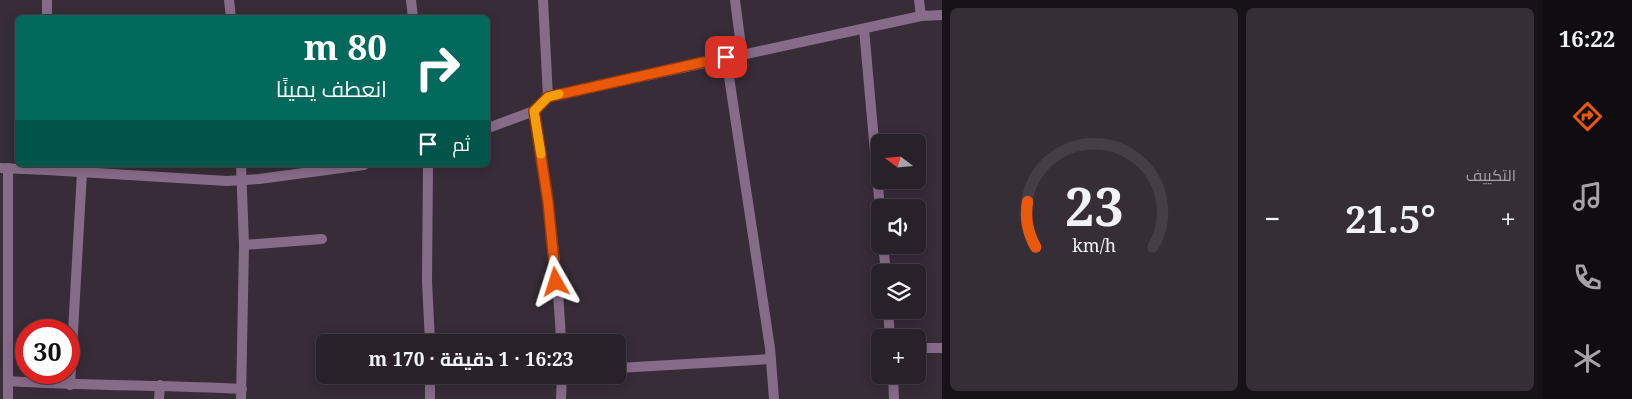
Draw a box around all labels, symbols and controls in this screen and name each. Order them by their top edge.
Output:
text: 80 m [304,23,387,70]
text: 16:22 [1559,23,1615,53]
icon: right [405,35,470,100]
pin [705,36,747,78]
icon: arrive [712,43,740,71]
text: انعطف يمينًا [276,73,387,103]
icon: directions [1570,99,1605,134]
icon: arrive [414,130,442,158]
text: ثم [452,131,470,157]
north arrow [871,134,926,189]
map controls [871,134,926,384]
text: التكييف [1466,164,1516,186]
text: 23 [1065,170,1123,241]
icon: music [1570,179,1605,214]
text: 21.5° [1345,192,1436,244]
button: sound [871,199,926,254]
text: − [1264,199,1280,237]
text: + [1500,199,1516,237]
text: km/h [1072,233,1116,257]
position arrow [529,255,581,307]
icon: phone [1570,260,1605,295]
button: layers [871,264,926,319]
speed limit sign: 30 [15,319,80,384]
button: + [871,329,926,384]
icon: climate [1570,341,1605,376]
text: 16:23 · 1 دقيقة · 170 m [369,346,573,372]

